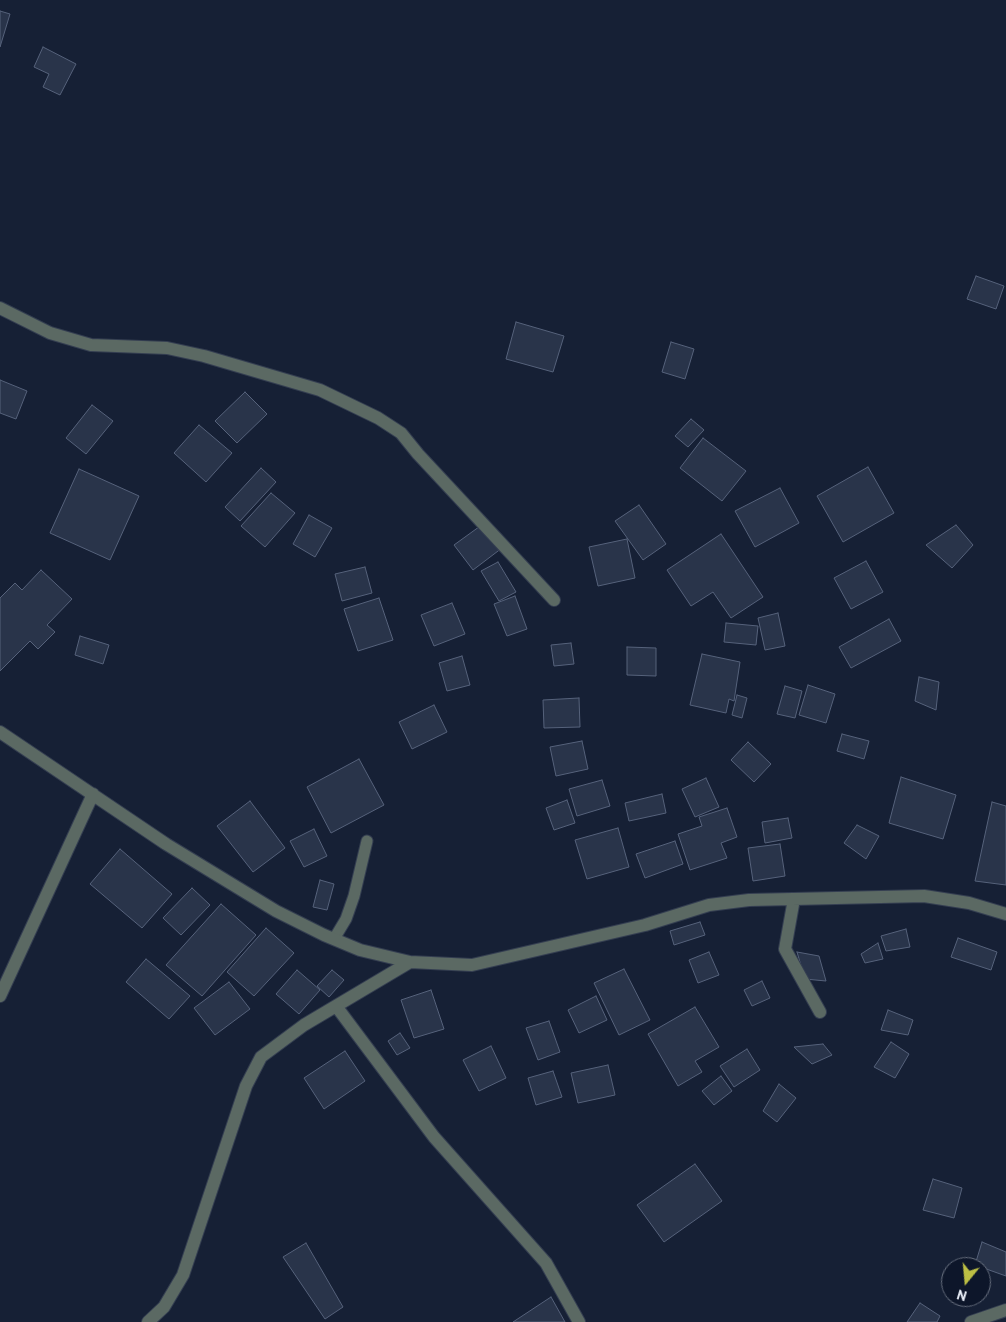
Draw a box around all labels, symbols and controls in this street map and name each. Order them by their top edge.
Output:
north arrow [941,1257,991,1307]
text: N [955,1285,969,1305]

